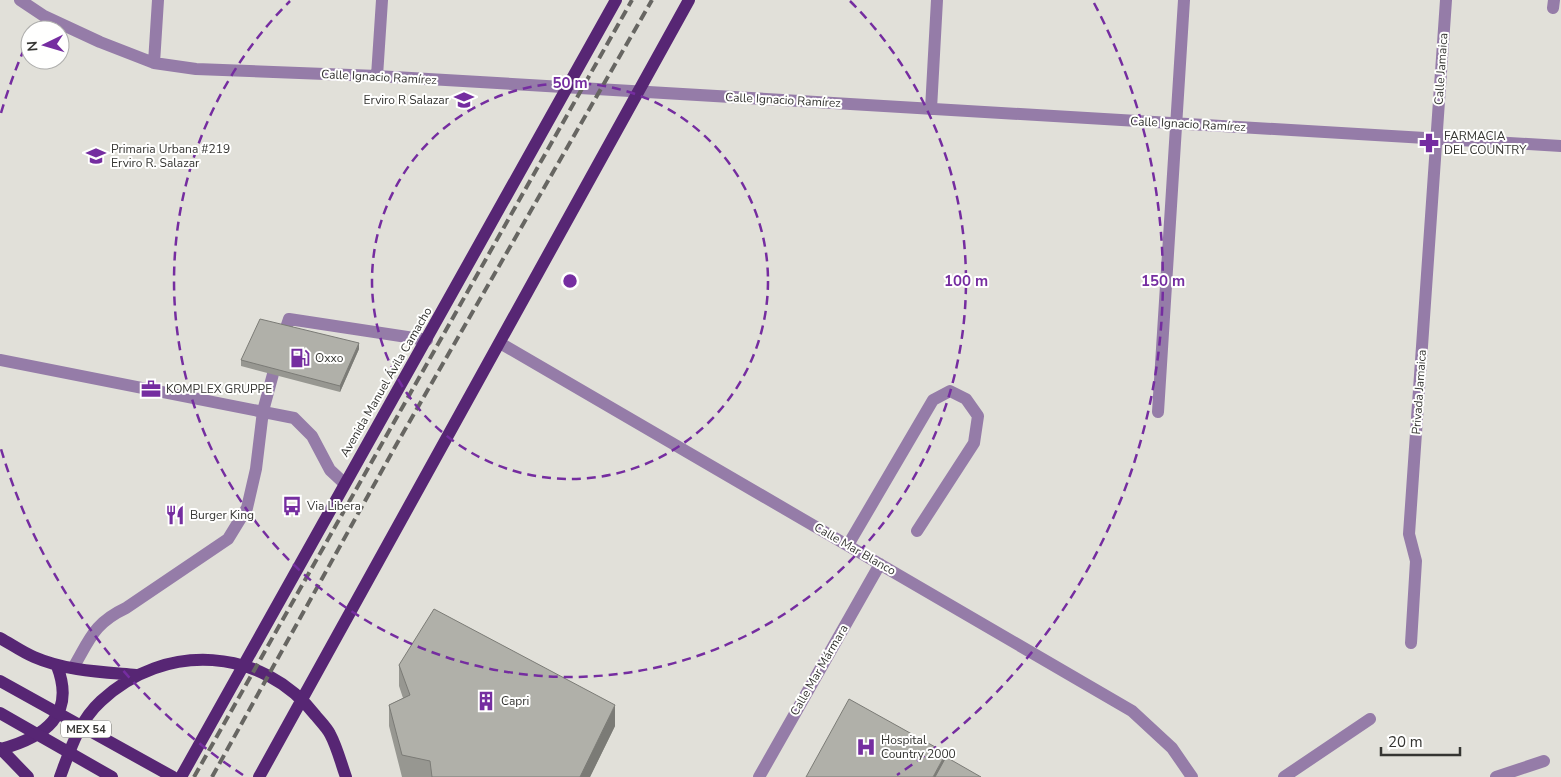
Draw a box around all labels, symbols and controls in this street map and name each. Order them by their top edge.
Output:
north arrow [20,20,70,70]
street label: Calle Jamaica [1430,32,1452,106]
text: N [23,40,42,52]
street label: Calle Ignacio Ramírez [321,66,438,88]
text: 50 m [552,73,588,93]
school or university icon: Erviro R Salazar [453,89,475,111]
street label: Calle Ignacio Ramírez [725,89,842,111]
place label: Erviro R Salazar [363,92,450,108]
street label: Calle Ignacio Ramírez [1130,113,1247,135]
place label: FARMACIA DEL COUNTRY [1444,128,1527,158]
pharmacy icon: FARMACIA DEL COUNTRY [1418,132,1440,154]
place label: Primaria Urbana #219 Erviro R. Salazar [111,141,230,171]
school or university icon: Primaria Urbana #219 Erviro R. Salazar [85,145,107,167]
text: 100 m [944,271,988,291]
text: 150 m [1141,271,1185,291]
centre of rings [561,272,579,290]
street label: Avenida Manuel Ávila Camacho [336,304,436,460]
fuel station icon: Oxxo [289,347,311,369]
street label: Privada Jamaica [1408,349,1430,435]
place label: Oxxo [315,350,344,366]
office icon: KOMPLEX GRUPPE [140,378,162,400]
place label: KOMPLEX GRUPPE [166,381,272,397]
bus stop icon: Via Libera [281,495,303,517]
place label: Via Libera [306,498,361,514]
restaurant icon: Burger King [164,504,186,526]
place label: Burger King [190,507,254,523]
street label: Calle Mar Blanco [811,519,899,579]
street label: Calle Mar Mármara [786,621,852,719]
building icon: Capri [475,690,497,712]
place label: Capri [501,693,529,709]
road number: MEX 54 [61,721,111,738]
scale bar [1381,724,1460,756]
place label: Hospital Country 2000 [881,732,956,762]
text: 20 m [1388,732,1423,752]
hospital icon: Hospital Country 2000 [855,736,877,758]

